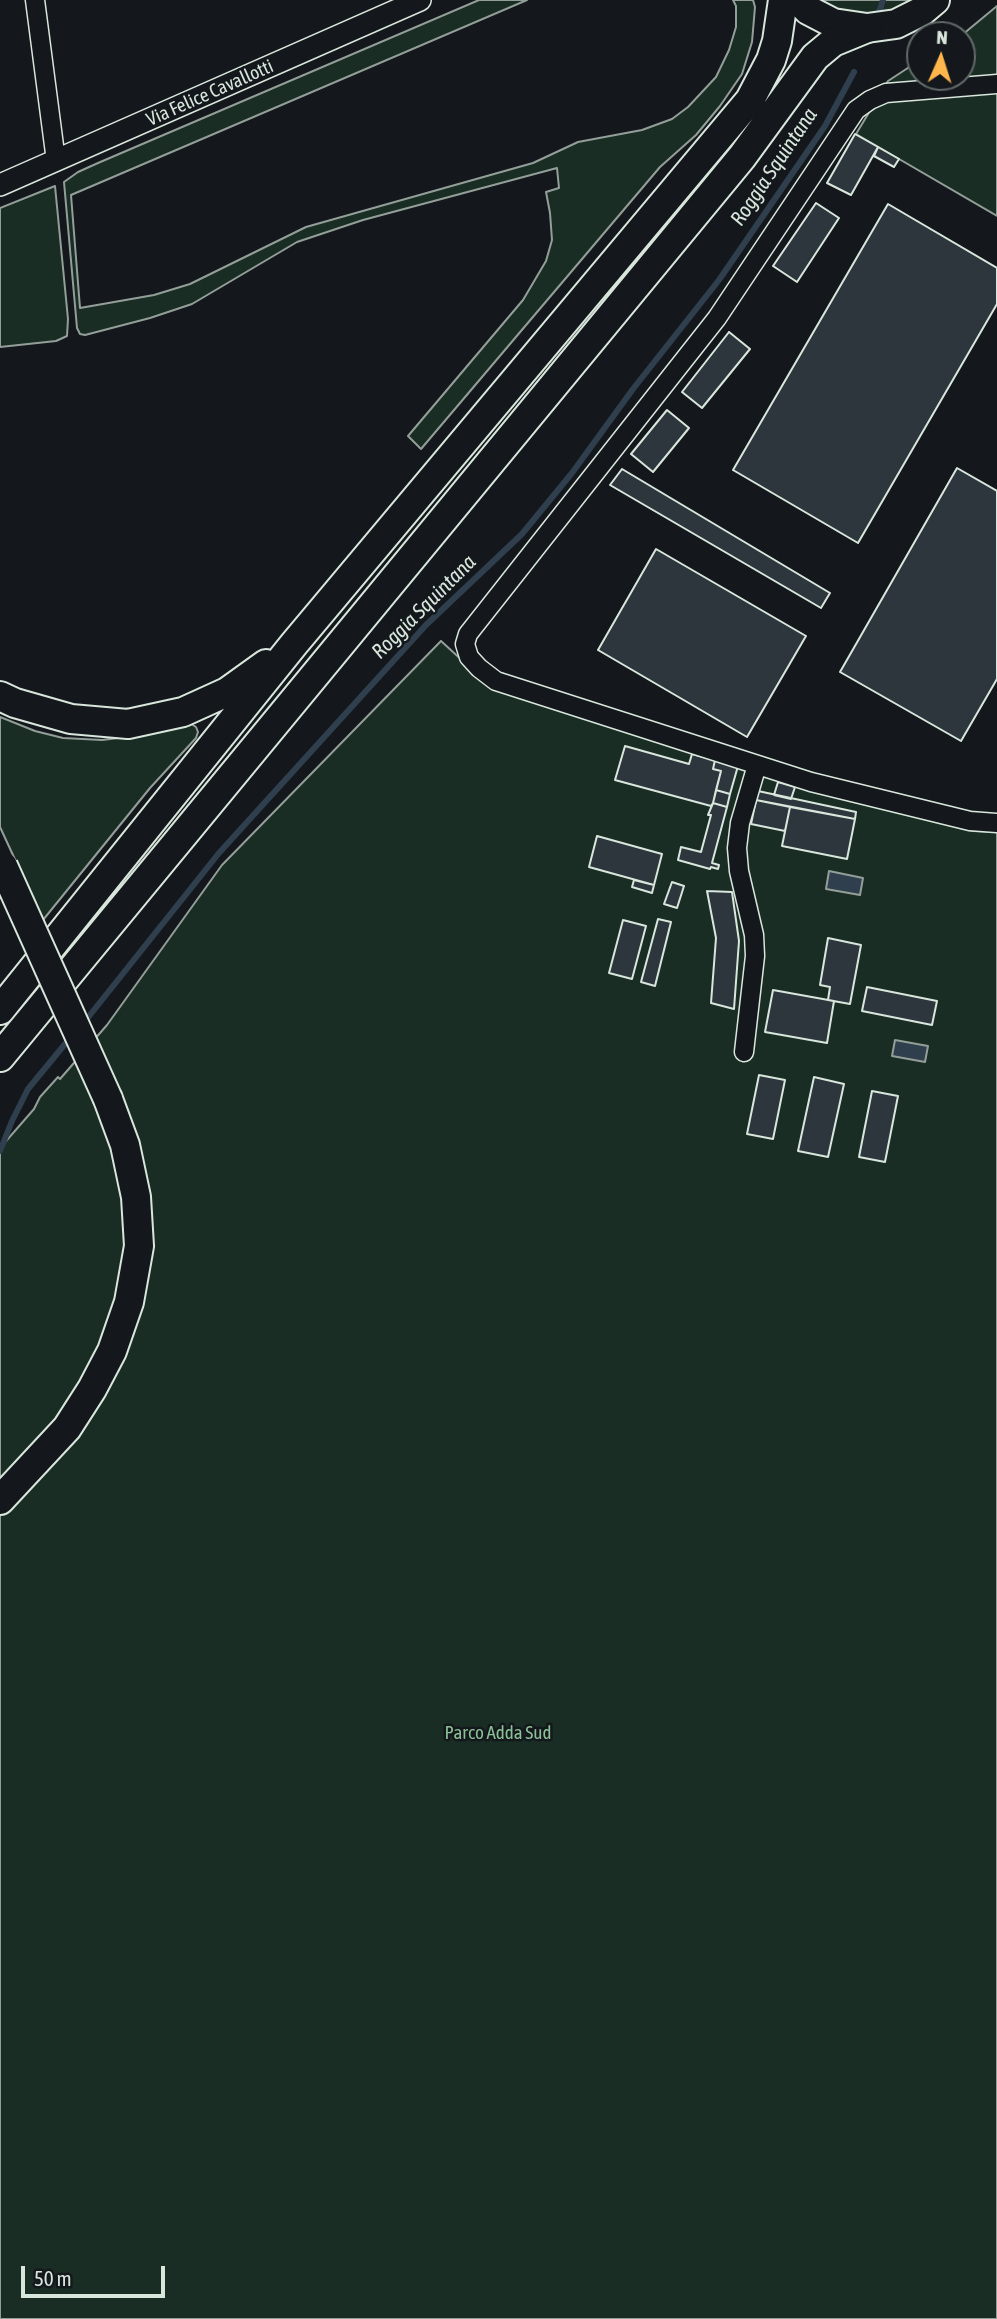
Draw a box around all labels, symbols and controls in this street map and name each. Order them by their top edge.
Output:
north arrow [906,21,976,91]
text: N [936,26,948,48]
street label: Via Felice Cavallotti [143,55,277,131]
water label: Roggia Squintana [725,103,823,231]
water label: Roggia Squintana [367,550,481,664]
park label: Parco Adda Sud [445,1722,551,1744]
scale bar [24,2252,168,2296]
text: 50 m [34,2266,72,2290]

